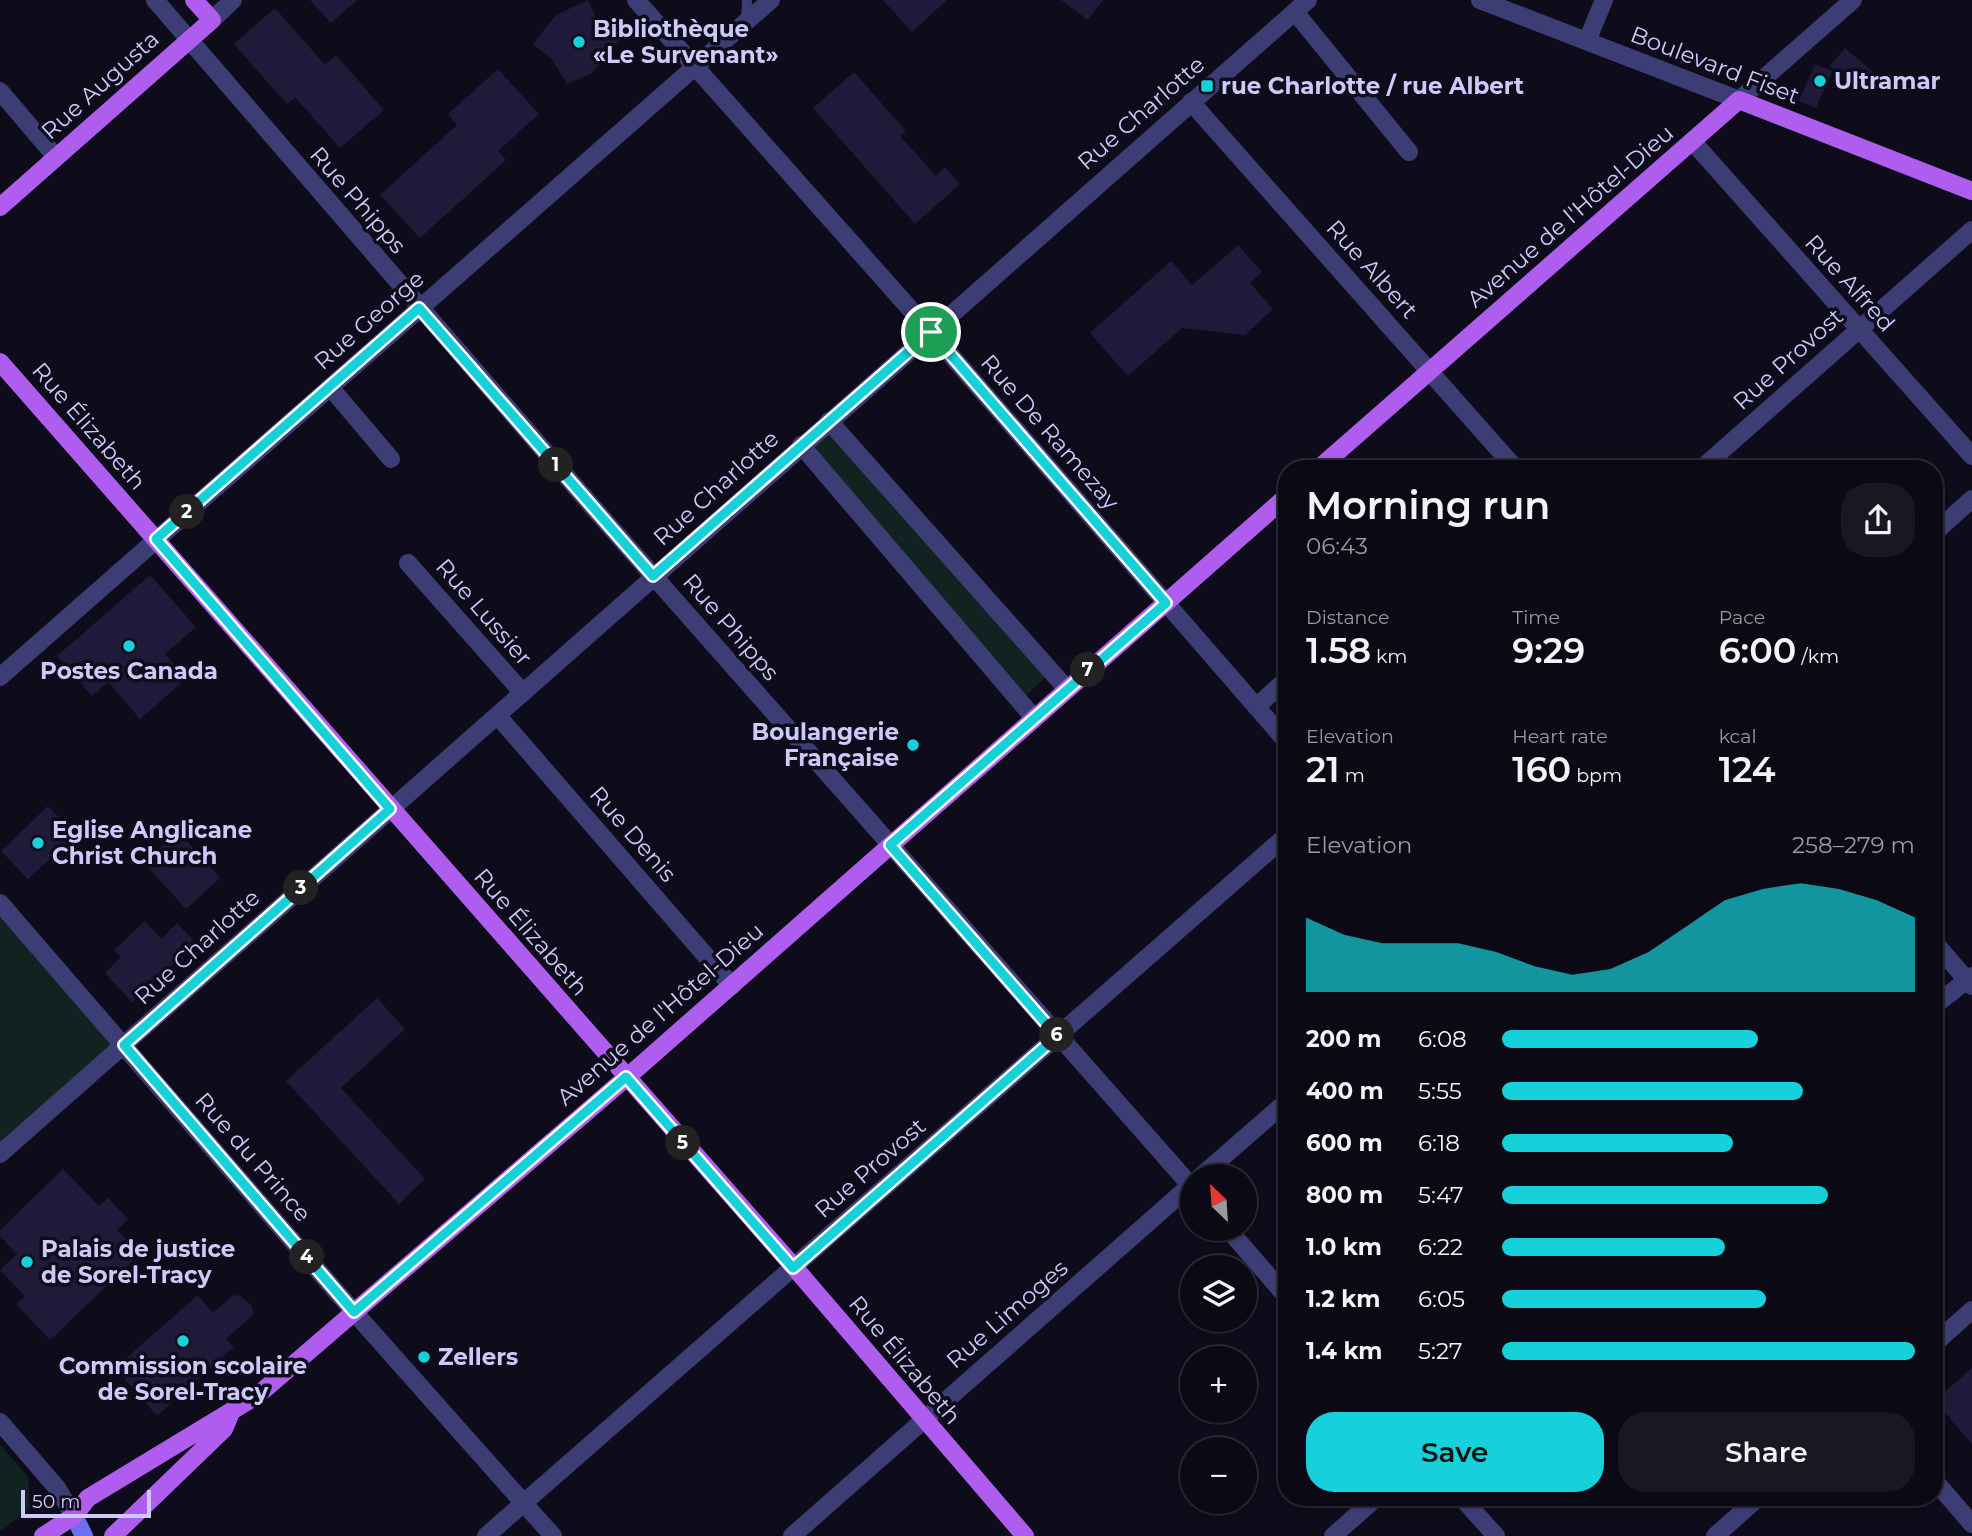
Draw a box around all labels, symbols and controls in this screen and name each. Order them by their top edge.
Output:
place label: Bibliothèque «Le Survenant» [593,15,779,69]
street label: Boulevard Fiset [1627,20,1803,110]
street label: Rue Augusta [35,25,165,145]
marker: Bibliothèque «Le Survenant» [571,34,587,50]
street label: Rue Charlotte [1072,50,1210,176]
place label: Ultramar [1834,67,1941,95]
place label: rue Charlotte / rue Albert [1221,72,1524,100]
marker: Ultramar [1812,73,1828,89]
marker: rue Charlotte / rue Albert [1199,78,1215,94]
street label: Avenue de l'Hôtel-Dieu [1461,119,1679,313]
street label: Rue Phipps [304,141,412,259]
street label: Rue Albert [1320,214,1424,324]
street label: Rue Alfred [1799,229,1901,337]
street label: Rue George [308,265,430,375]
pin [901,302,961,362]
street label: Rue Provost [1727,302,1849,416]
icon: arrive [912,313,950,351]
street label: Rue De Ramezay [975,349,1125,516]
street label: Rue Élizabeth [26,357,152,495]
street label: Rue Charlotte [648,424,784,552]
pin: 1 [538,448,574,482]
text: 1 [552,453,559,476]
text: Morning run [1306,482,1550,529]
button: share [1841,483,1915,557]
pin: 2 [170,494,204,530]
text: 2 [181,500,192,523]
text: 06:43 [1306,532,1368,560]
street label: Rue Lussier [430,553,538,671]
street label: Rue Phipps [677,568,785,686]
text: Distance [1306,606,1389,629]
text: Time [1512,606,1560,629]
text: Pace [1719,606,1765,629]
text: 1.58 [1306,629,1371,672]
text: 9:29 [1512,629,1585,672]
text: 6:00 [1719,629,1796,672]
marker: Postes Canada [121,638,137,654]
text: km [1371,645,1408,668]
text: /km [1796,645,1839,668]
pin: 7 [1070,652,1106,688]
place label: Postes Canada [40,657,218,685]
text: 7 [1082,658,1093,681]
place label: Boulangerie Française [752,718,899,772]
text: Elevation [1306,725,1394,748]
text: Heart rate [1512,725,1608,748]
text: kcal [1719,725,1757,748]
marker: Boulangerie Française [905,737,921,753]
text: 21 [1306,748,1340,791]
text: 160 [1512,748,1571,791]
text: 124 [1719,748,1776,791]
text: m [1340,764,1365,787]
text: bpm [1571,764,1622,787]
street label: Rue Denis [584,780,682,888]
place label: Eglise Anglicane Christ Church [52,816,252,870]
text: Elevation [1306,831,1412,859]
text: 258–279 m [1792,831,1915,859]
marker: Eglise Anglicane Christ Church [30,835,46,851]
street label: Rue Élizabeth [468,863,594,1001]
pin: 3 [284,870,318,906]
text: 3 [295,876,306,899]
street label: Rue Charlotte [129,883,265,1011]
street label: Avenue de l'Hôtel-Dieu [551,917,769,1111]
pin: 6 [1040,1018,1074,1052]
text: 6 [1050,1023,1063,1046]
text: 200 m [1306,1025,1381,1053]
text: 6:08 [1418,1025,1467,1053]
text: 400 m [1306,1077,1384,1105]
text: 5:55 [1418,1077,1462,1105]
street label: Rue du Prince [189,1086,317,1228]
street label: Rue Provost [809,1112,931,1224]
pin: 5 [666,1126,700,1160]
text: 600 m [1306,1129,1383,1157]
text: 6:18 [1418,1129,1460,1157]
text: 5 [677,1131,688,1154]
north arrow [1180,1164,1256,1241]
map controls [1180,1164,1257,1514]
text: 800 m [1306,1181,1383,1209]
text: 5:47 [1418,1181,1464,1209]
text: 1.0 km [1306,1233,1382,1261]
text: 6:22 [1418,1233,1463,1261]
place label: Palais de justice de Sorel-Tracy [41,1235,235,1289]
pin: 4 [290,1240,324,1274]
text: 4 [300,1245,313,1268]
marker: Palais de justice de Sorel-Tracy [19,1254,35,1270]
street label: Rue Limoges [941,1254,1073,1374]
button: layers [1180,1255,1257,1332]
text: 1.2 km [1306,1285,1380,1313]
text: 6:05 [1418,1285,1465,1313]
street label: Rue Élizabeth [843,1290,967,1430]
marker: Commission scolaire de Sorel-Tracy [175,1333,191,1349]
text: 1.4 km [1306,1337,1383,1365]
text: 5:27 [1418,1337,1462,1365]
place label: Zellers [438,1343,518,1371]
button: + [1180,1346,1257,1423]
marker: Zellers [416,1349,432,1365]
place label: Commission scolaire de Sorel-Tracy [59,1352,307,1406]
button: Save [1306,1412,1604,1492]
button: Share [1618,1412,1915,1492]
button: − [1180,1437,1257,1514]
scale bar [21,1487,150,1519]
text: 50 m [32,1490,80,1513]

